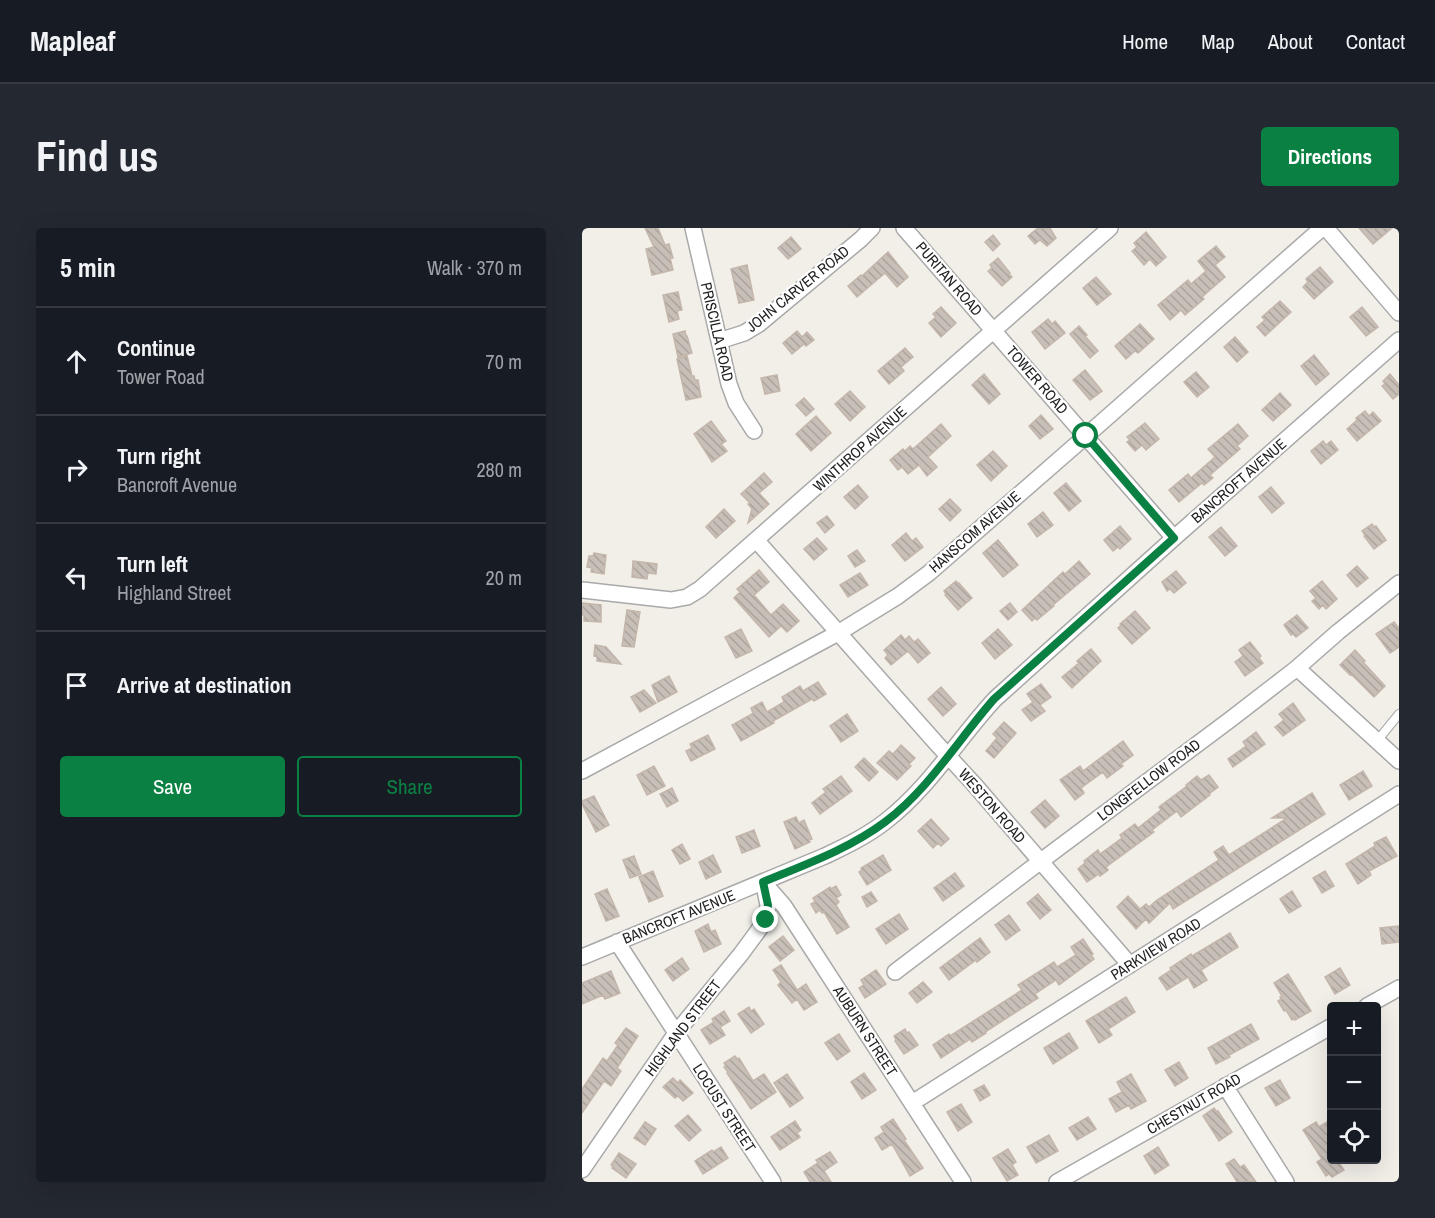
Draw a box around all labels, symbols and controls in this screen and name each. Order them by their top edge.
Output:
text: Mapleaf [30,22,115,60]
text: Home [1122,27,1168,56]
text: Map [1201,27,1235,56]
text: About [1268,27,1313,56]
text: Contact [1346,27,1405,56]
button: Directions [1261,127,1399,186]
text: Find us [36,128,158,184]
street label: PURITAN ROAD [911,237,988,320]
street label: JOHN CARVER ROAD [742,240,854,337]
text: 5 min [60,250,116,285]
text: Walk · 370 m [427,254,522,281]
street label: PRISCILLA ROAD [696,280,739,384]
text: Continue [117,333,195,363]
street label: TOWER ROAD [1002,341,1073,419]
icon: ahead [60,345,93,378]
text: 70 m [486,348,522,375]
text: Tower Road [117,363,205,390]
street label: WINTHROP AVENUE [808,401,911,496]
route start [1072,422,1098,448]
street label: BANCROFT AVENUE [1187,433,1291,528]
text: Turn right [117,441,201,471]
icon: right [60,453,93,486]
text: 280 m [476,456,522,483]
text: Bancroft Avenue [117,471,237,498]
street label: HANSCOM AVENUE [924,486,1025,577]
text: Turn left [117,549,188,579]
icon: left [60,561,93,594]
text: 20 m [486,564,522,591]
text: Highland Street [117,579,231,606]
icon: arrive [60,669,93,702]
text: Arrive at destination [117,670,291,700]
street label: LONGFELLOW ROAD [1093,734,1205,825]
button: Save [60,756,285,817]
button: Share [297,756,522,817]
street label: WESTON ROAD [954,764,1031,848]
street label: BANCROFT AVENUE [619,884,738,949]
route end [752,906,778,932]
street label: PARKVIEW ROAD [1106,912,1205,985]
street label: HIGHLAND STREET [639,975,726,1080]
street label: AUBURN STREET [828,981,903,1080]
map controls [1327,1002,1381,1164]
button: + [1327,1002,1381,1056]
button: − [1327,1056,1381,1110]
street label: LOCUST STREET [688,1059,761,1156]
street label: CHESTNUT ROAD [1143,1068,1245,1139]
button: locate [1327,1110,1381,1164]

